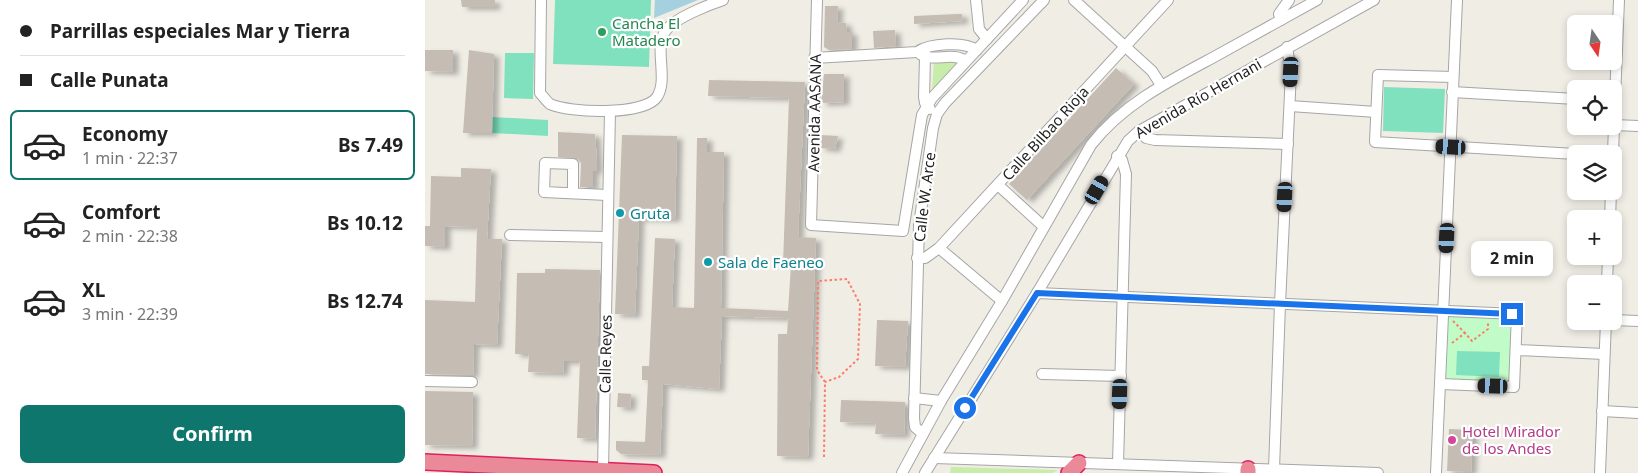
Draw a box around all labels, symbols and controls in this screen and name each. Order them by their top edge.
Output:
place label: Cancha El Matadero [612,13,681,50]
north arrow [1567,15,1623,70]
map controls [1567,15,1622,330]
text: Parrillas especiales Mar y Tierra [50,18,350,44]
marker: Cancha El Matadero [596,26,608,38]
street label: Avenida AASANA [803,53,825,172]
street label: Avenida Río Hernani [1131,54,1265,142]
car [1282,57,1299,87]
text: Calle Punata [50,67,169,93]
button: locate [1567,80,1622,135]
street label: Calle Bilbao Rioja [997,81,1093,185]
text: Economy [82,121,168,147]
icon: car [22,123,67,168]
text: Bs 7.49 [338,132,403,158]
car [1435,139,1466,155]
button: layers [1567,145,1622,200]
text: 1 min · 22:37 [82,147,178,169]
street label: Calle W. Arce [909,151,939,243]
car [1083,173,1110,207]
car [1276,182,1293,212]
text: Comfort [82,199,161,225]
icon: car [22,201,67,246]
place label: Gruta [630,203,670,223]
marker: Gruta [614,207,626,219]
text: Bs 10.12 [327,210,403,236]
button: + [1567,210,1622,265]
car [1438,223,1455,253]
text: 2 min · 22:38 [82,225,178,247]
callout: 2 min [1471,242,1553,276]
text: 2 min [1490,247,1534,269]
place label: Sala de Faeneo [718,252,824,272]
marker: Sala de Faeneo [702,256,714,268]
button: − [1567,275,1622,330]
text: XL [82,277,105,303]
icon: car [22,279,67,324]
text: Bs 12.74 [327,288,403,314]
text: 3 min · 22:39 [82,303,178,325]
route end [1501,303,1523,325]
street label: Calle Reyes [594,314,616,394]
car [1477,378,1508,394]
car [1111,379,1128,409]
route start [954,397,976,419]
button: Confirm [20,405,405,463]
place label: Hotel Mirador de los Andes [1462,421,1560,458]
marker: Hotel Mirador de los Andes [1446,434,1458,446]

